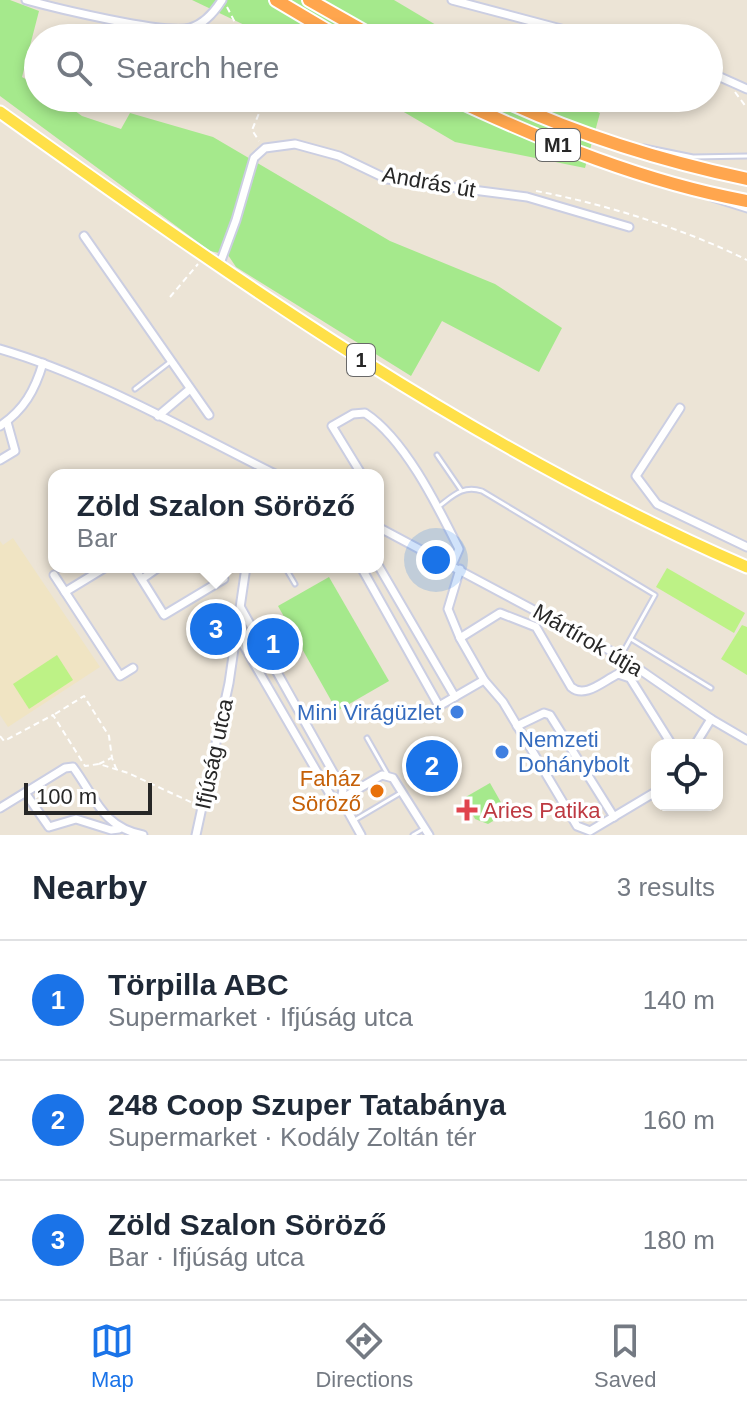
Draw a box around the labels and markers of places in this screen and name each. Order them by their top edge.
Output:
pin: 3 [190,599,242,659]
pin: 1 [247,614,299,674]
place label: Mini Virágüzlet [297,700,441,725]
marker: Mini Virágüzlet [448,703,466,721]
place label: Nemzeti Dohánybolt [518,727,629,777]
pin: 2 [406,736,458,796]
marker: Nemzeti Dohánybolt [493,743,511,761]
place label: Faház Söröző [291,766,361,816]
marker: Faház Söröző [368,782,386,800]
place label: Aries Patika [483,798,601,823]
marker: Aries Patika [458,801,476,819]

